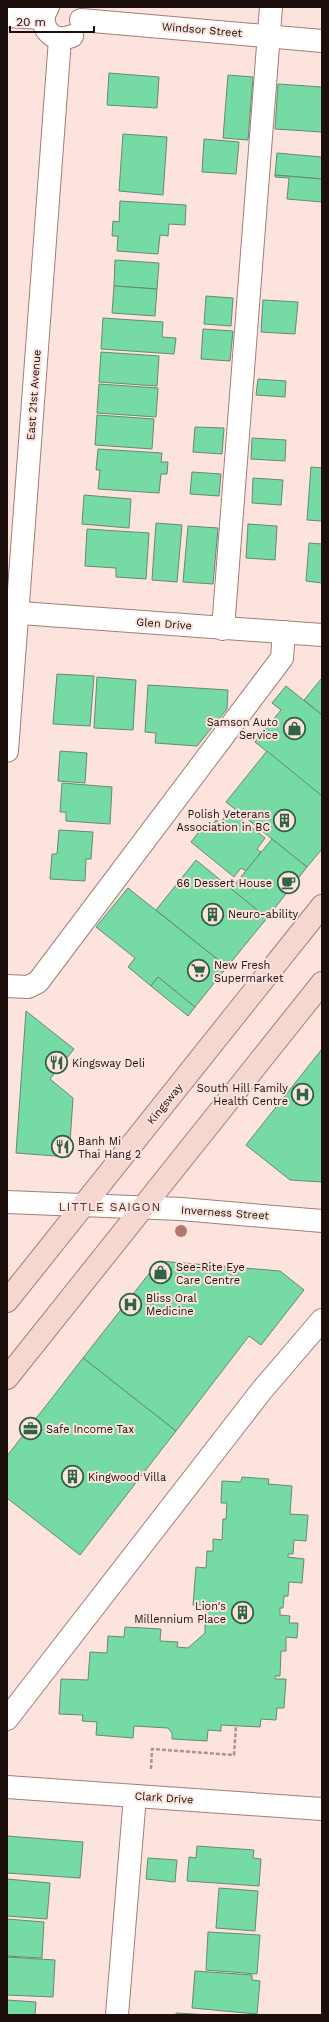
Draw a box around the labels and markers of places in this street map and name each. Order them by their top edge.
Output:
shop icon: Samson Auto Service [281,715,307,741]
place label: Samson Auto Service [207,716,278,742]
building icon: Polish Veterans Association in BC [272,807,298,833]
place label: Polish Veterans Association in BC [177,808,270,834]
cafe icon: 66 Dessert House [275,870,301,896]
place label: 66 Dessert House [177,877,272,890]
building icon: Neuro-ability [199,901,225,927]
place label: Neuro-ability [228,908,298,921]
supermarket icon: New Fresh Supermarket [186,958,212,984]
place label: New Fresh Supermarket [214,959,284,985]
restaurant icon: Kingsway Deli [43,1050,69,1076]
place label: Kingsway Deli [72,1057,145,1070]
hospital icon: South Hill Family Health Centre [290,1081,316,1107]
place label: South Hill Family Health Centre [197,1082,288,1108]
restaurant icon: Banh Mi Thai Hang 2 [50,1134,76,1160]
place label: Banh Mi Thai Hang 2 [78,1135,141,1161]
shop icon: See-Rite Eye Care Centre [148,1260,174,1286]
place label: See-Rite Eye Care Centre [176,1261,245,1287]
hospital icon: Bliss Oral Medicine [118,1291,144,1317]
place label: Bliss Oral Medicine [146,1292,198,1318]
office icon: Safe Income Tax [18,1416,44,1442]
place label: Safe Income Tax [46,1423,134,1436]
building icon: Kingwood Villa [60,1464,86,1490]
place label: Kingwood Villa [88,1471,166,1484]
building icon: Lion's Millennium Place [229,1599,255,1625]
place label: Lion's Millennium Place [134,1600,226,1626]

